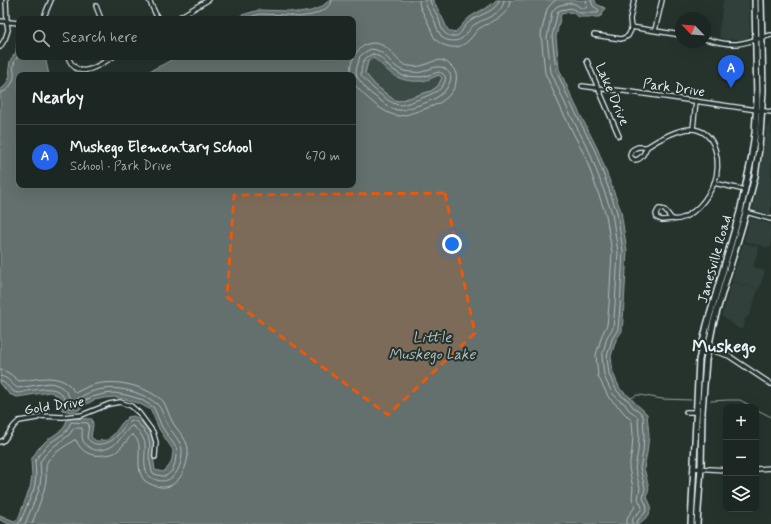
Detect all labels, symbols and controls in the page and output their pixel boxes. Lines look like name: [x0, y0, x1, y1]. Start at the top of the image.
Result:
north arrow: [675, 12, 711, 48]
search box: [16, 16, 356, 60]
icon: search: [30, 27, 52, 49]
text: Search here: [62, 28, 138, 48]
pin: A: [718, 55, 744, 88]
street label: Lake Drive: [591, 60, 633, 129]
street label: Park Drive: [642, 75, 706, 101]
text: Nearby: [32, 87, 84, 109]
text: Muskego Elementary School: [70, 138, 252, 158]
text: A: [41, 148, 49, 165]
text: 670 m: [305, 148, 340, 165]
text: School · Park Drive: [70, 158, 172, 175]
street label: Janesville Road: [694, 213, 736, 305]
your location: [442, 234, 462, 254]
water label: Little Muskego Lake: [388, 328, 477, 365]
district label: Muskego: [692, 335, 756, 359]
street label: Gold Drive: [23, 393, 85, 419]
map controls: [723, 404, 759, 512]
button: +: [723, 404, 759, 440]
button: −: [723, 440, 759, 476]
button: layers: [723, 476, 759, 512]

